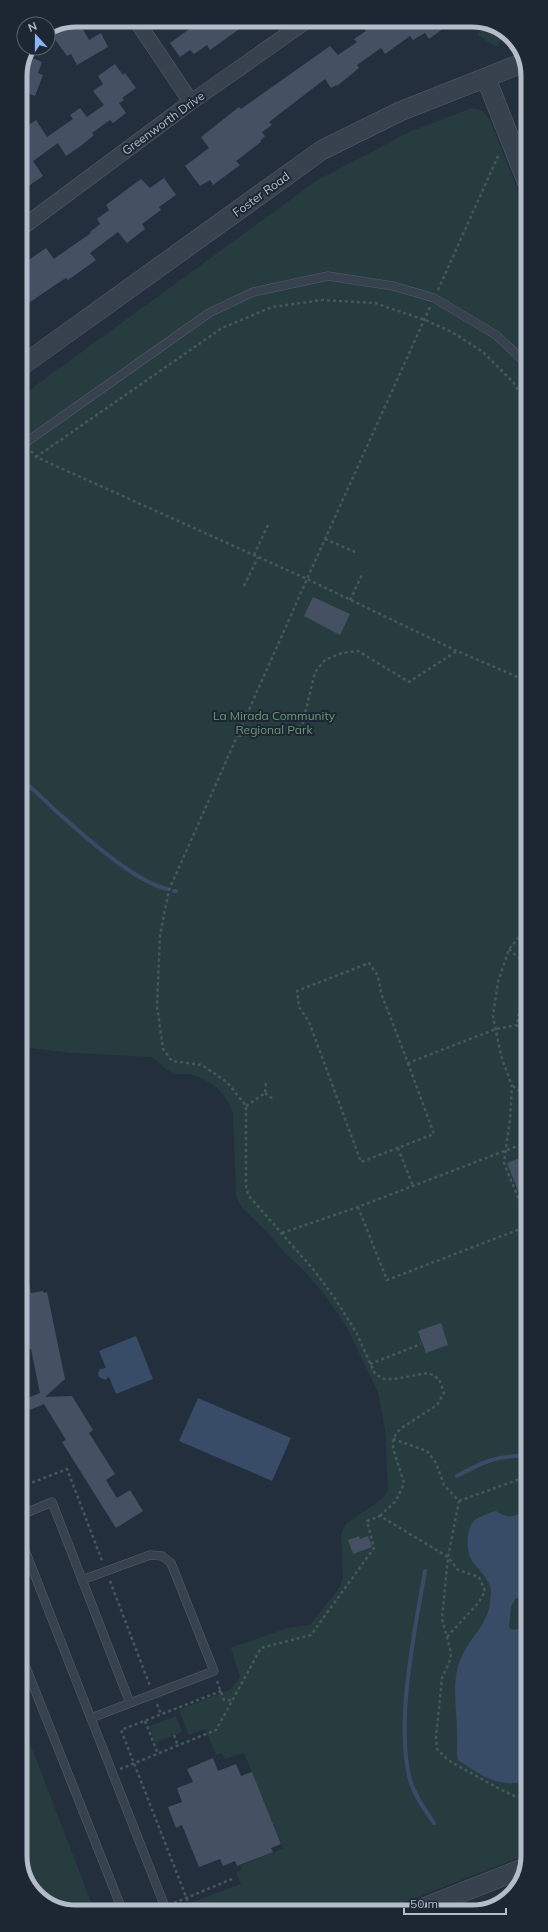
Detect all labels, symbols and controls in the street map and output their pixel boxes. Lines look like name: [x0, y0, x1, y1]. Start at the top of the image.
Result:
north arrow: [16, 16, 56, 56]
text: N: [26, 19, 39, 35]
street label: Greenworth Drive: [119, 88, 207, 158]
street label: Foster Road: [230, 168, 292, 220]
park label: La Mirada Community Regional Park: [213, 708, 336, 737]
scale bar: [404, 1890, 506, 1916]
text: 50 m: [410, 1896, 438, 1911]

